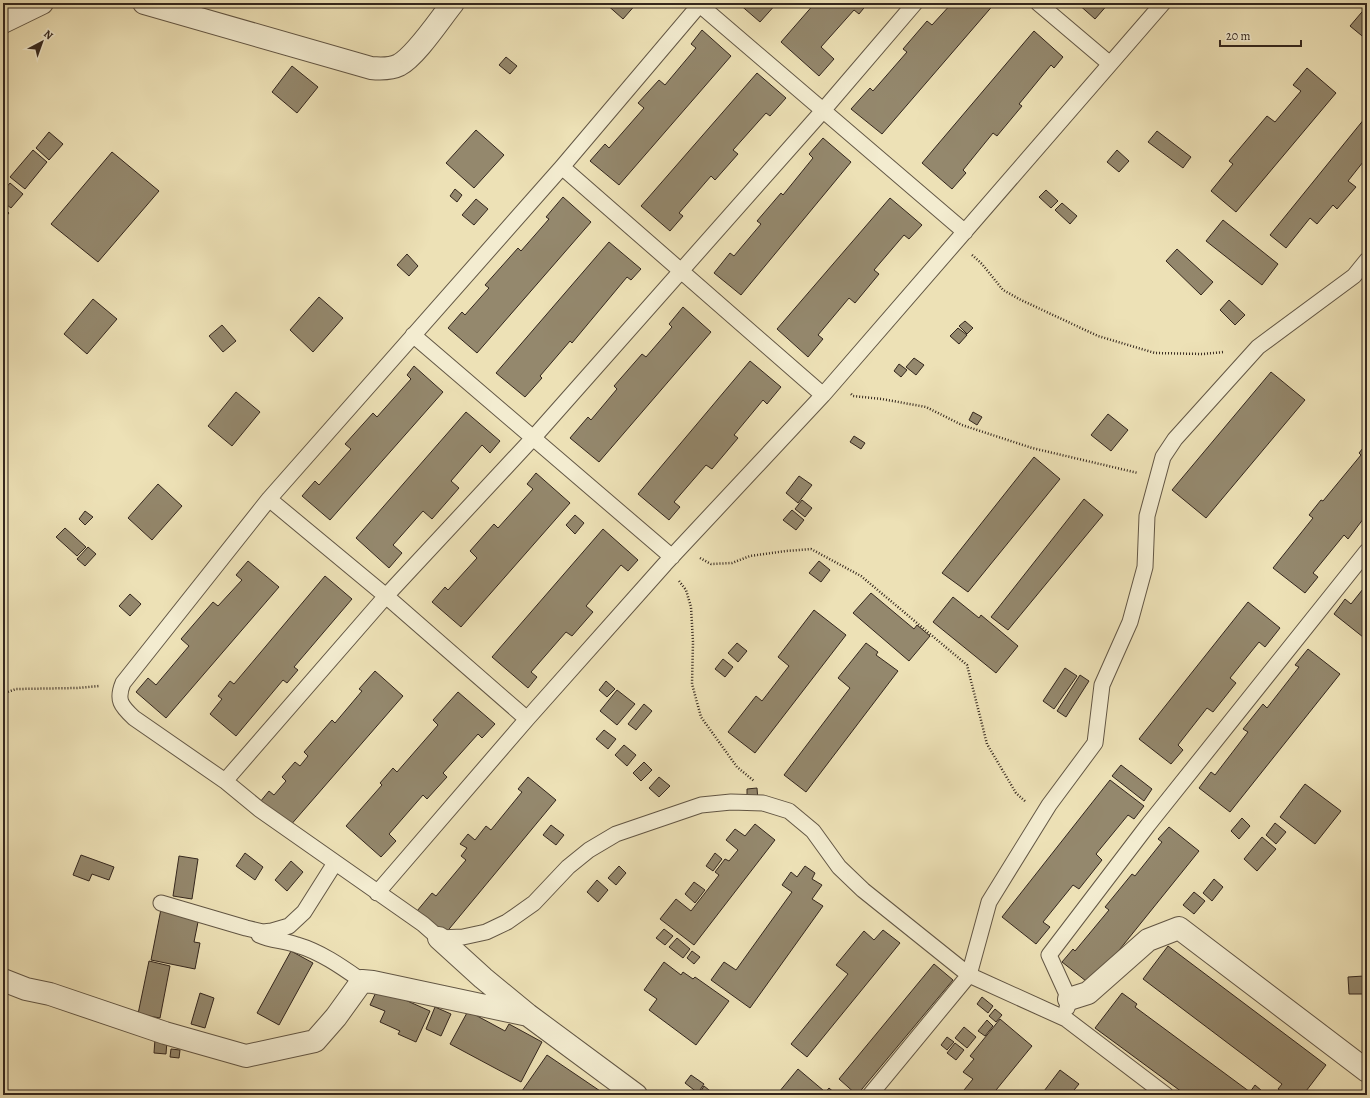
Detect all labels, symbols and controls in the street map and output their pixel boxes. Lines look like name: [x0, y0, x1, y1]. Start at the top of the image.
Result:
north arrow: [22, 22, 62, 62]
scale bar: [1220, 22, 1301, 48]
text: N: [40, 27, 56, 43]
text: 20 m: [1226, 28, 1250, 44]

